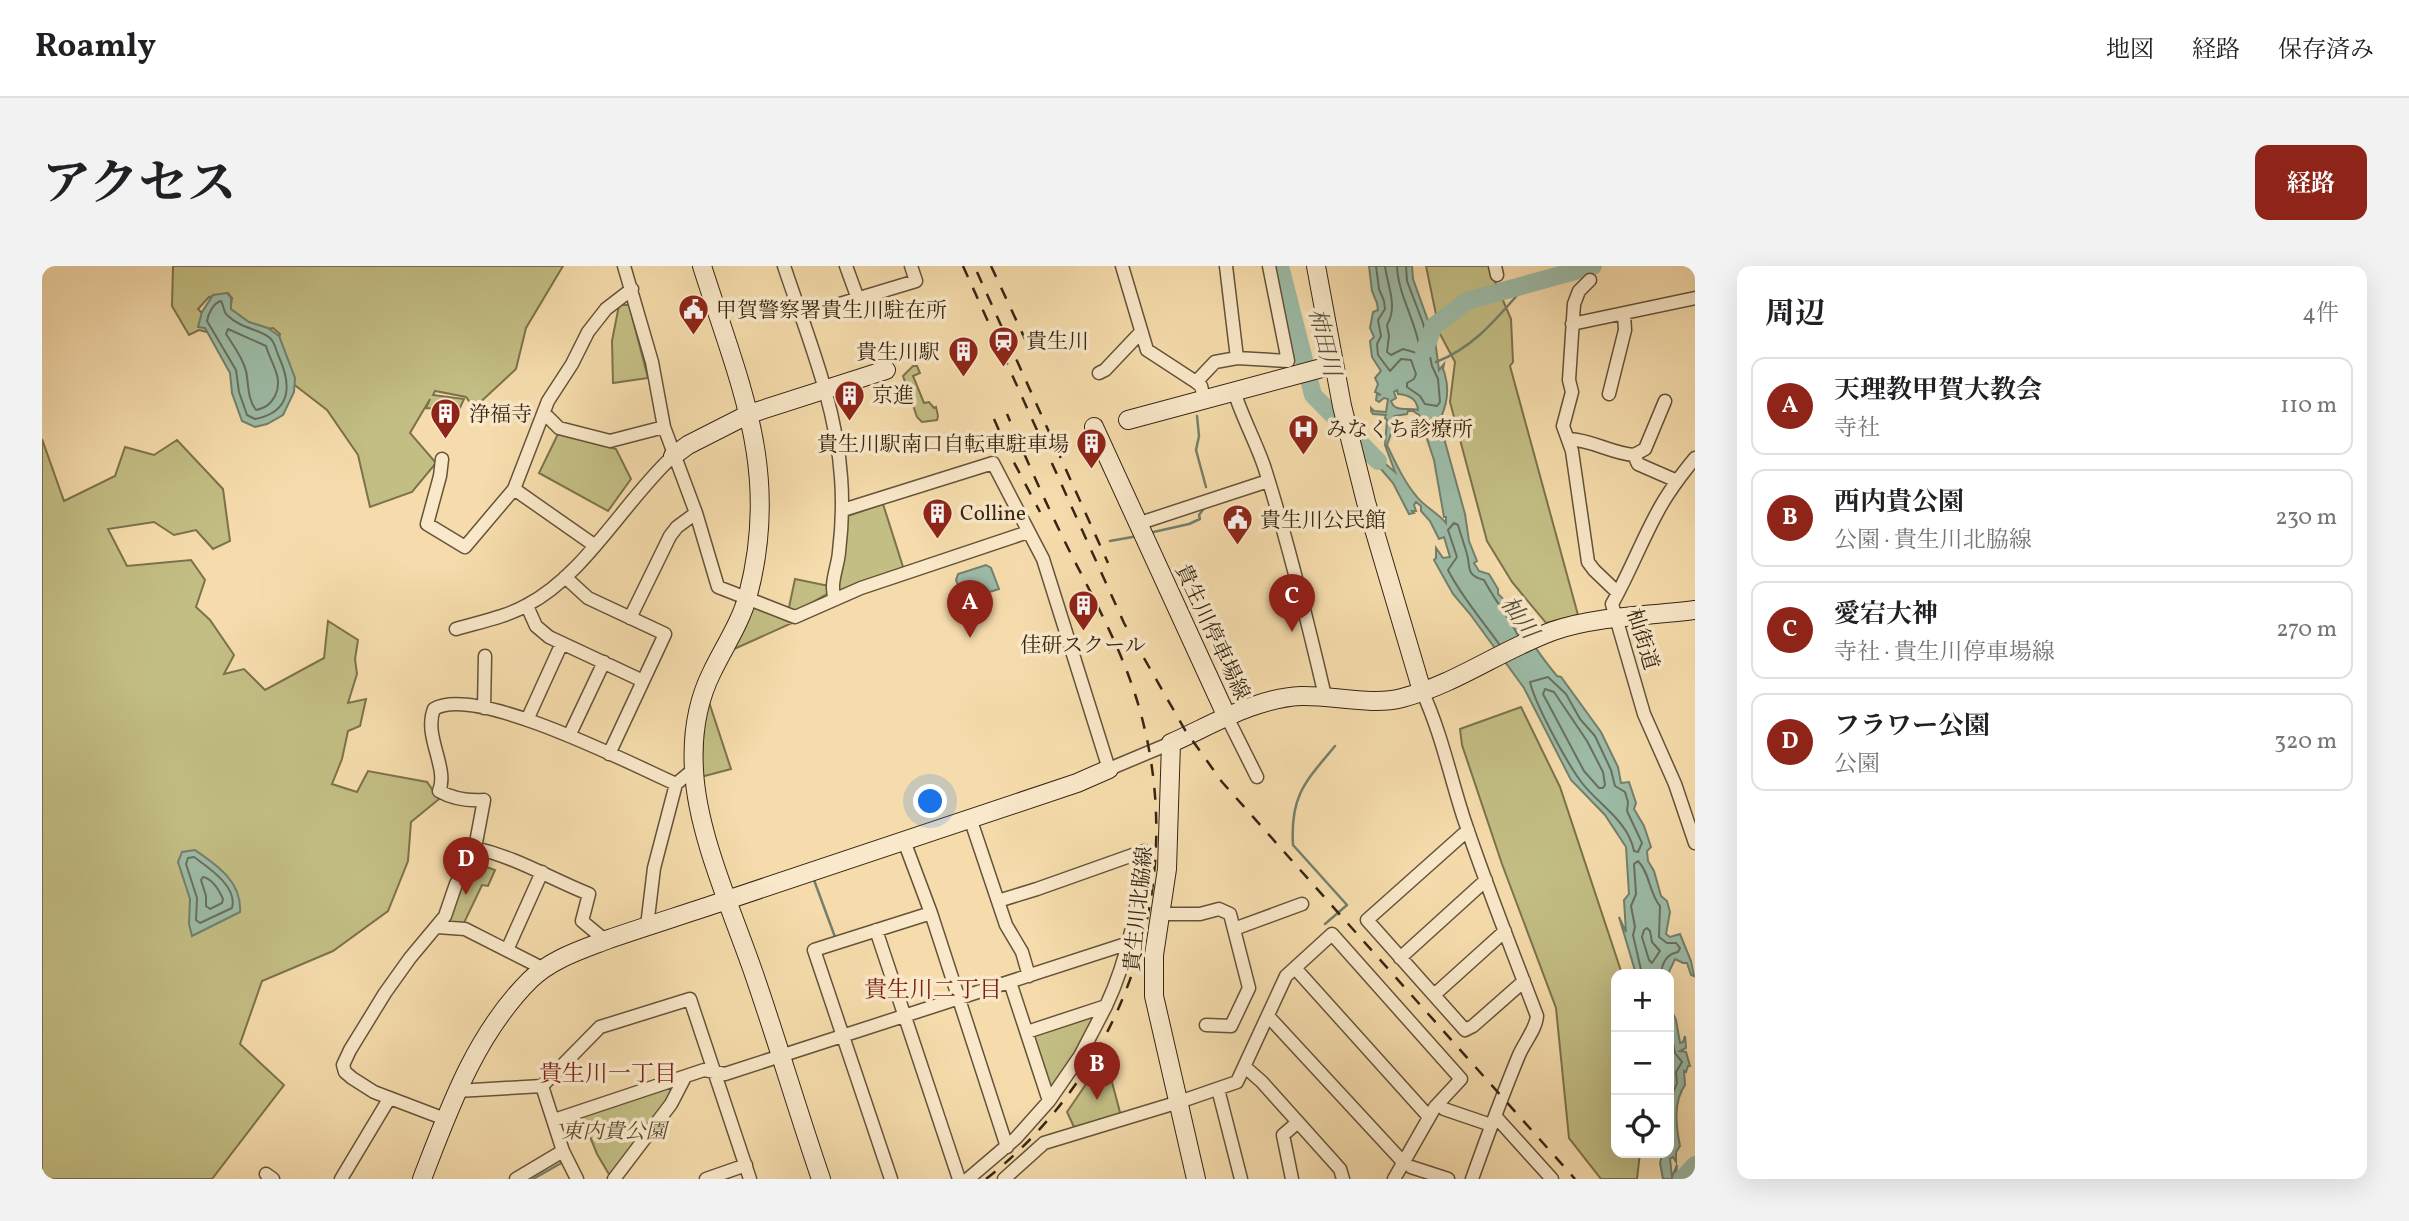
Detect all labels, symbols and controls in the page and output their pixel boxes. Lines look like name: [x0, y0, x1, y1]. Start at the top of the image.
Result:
text: Roamly: [35, 25, 156, 71]
text: 地図: [2106, 34, 2154, 68]
text: 経路: [2192, 34, 2240, 68]
text: 保存済み: [2278, 34, 2374, 68]
button: 経路: [2255, 145, 2367, 220]
text: アクセス: [42, 152, 237, 221]
public building icon: 甲賀警察署貴生川駐在所: [676, 293, 710, 337]
text: 周辺: [1765, 294, 1825, 336]
place label: 甲賀警察署貴生川駐在所: [716, 297, 947, 326]
text: 4件: [2302, 298, 2339, 330]
water label: 柿田川: [1299, 305, 1348, 383]
station icon: 貴生川: [986, 324, 1020, 368]
place label: 貴生川: [1026, 328, 1089, 357]
building icon: 貴生川駅: [946, 335, 980, 379]
place label: 貴生川駅: [856, 339, 940, 368]
text: 天理教甲賀大教会: [1834, 373, 2042, 409]
building icon: 京進: [832, 378, 866, 422]
place label: 京進: [872, 382, 914, 411]
text: A: [1782, 390, 1798, 422]
text: 110 m: [2280, 390, 2337, 422]
building icon: 浄福寺: [429, 397, 463, 441]
place label: 浄福寺: [469, 401, 532, 430]
hospital icon: みなくち診療所: [1286, 412, 1320, 456]
text: 寺社: [1834, 413, 1880, 445]
place label: みなくち診療所: [1326, 416, 1473, 445]
building icon: 貴生川駅南口自転車駐車場: [1075, 427, 1109, 471]
place label: 貴生川駅南口自転車駐車場: [817, 431, 1069, 460]
text: 西内貴公園: [1834, 485, 1964, 521]
building icon: Colline: [920, 496, 954, 540]
place label: Colline: [960, 500, 1026, 529]
text: B: [1782, 502, 1798, 534]
text: 230 m: [2275, 502, 2337, 534]
public building icon: 貴生川公民館: [1220, 503, 1254, 547]
place label: 貴生川公民館: [1260, 507, 1386, 536]
text: 公園 · 貴生川北脇線: [1834, 525, 2032, 557]
street label: 貴生川停車場線: [1167, 560, 1256, 705]
pin: C: [1269, 574, 1315, 632]
pin: A: [947, 580, 993, 638]
building icon: 佳研スクール: [1066, 588, 1100, 632]
water label: 杣川: [1492, 590, 1546, 649]
text: 愛宕大神: [1834, 597, 1938, 633]
street label: 杣街道: [1618, 605, 1665, 674]
text: C: [1783, 614, 1797, 646]
text: 270 m: [2276, 614, 2337, 646]
place label: 佳研スクール: [1020, 632, 1146, 661]
text: 寺社 · 貴生川停車場線: [1834, 637, 2055, 669]
text: フラワー公園: [1834, 709, 1990, 745]
text: D: [1782, 726, 1798, 758]
text: 320 m: [2274, 726, 2337, 758]
text: 公園: [1834, 749, 1880, 781]
your location: [913, 784, 947, 818]
pin: D: [443, 837, 489, 895]
street label: 貴生川北脇線: [1118, 845, 1160, 973]
map controls: [1611, 969, 1674, 1158]
button: +: [1611, 969, 1674, 1032]
district label: 貴生川二丁目: [864, 975, 1002, 1007]
button: −: [1611, 1032, 1674, 1095]
pin: B: [1074, 1042, 1120, 1100]
district label: 貴生川一丁目: [539, 1059, 677, 1091]
button: locate: [1611, 1095, 1674, 1158]
park label: 東内貴公園: [562, 1118, 669, 1147]

